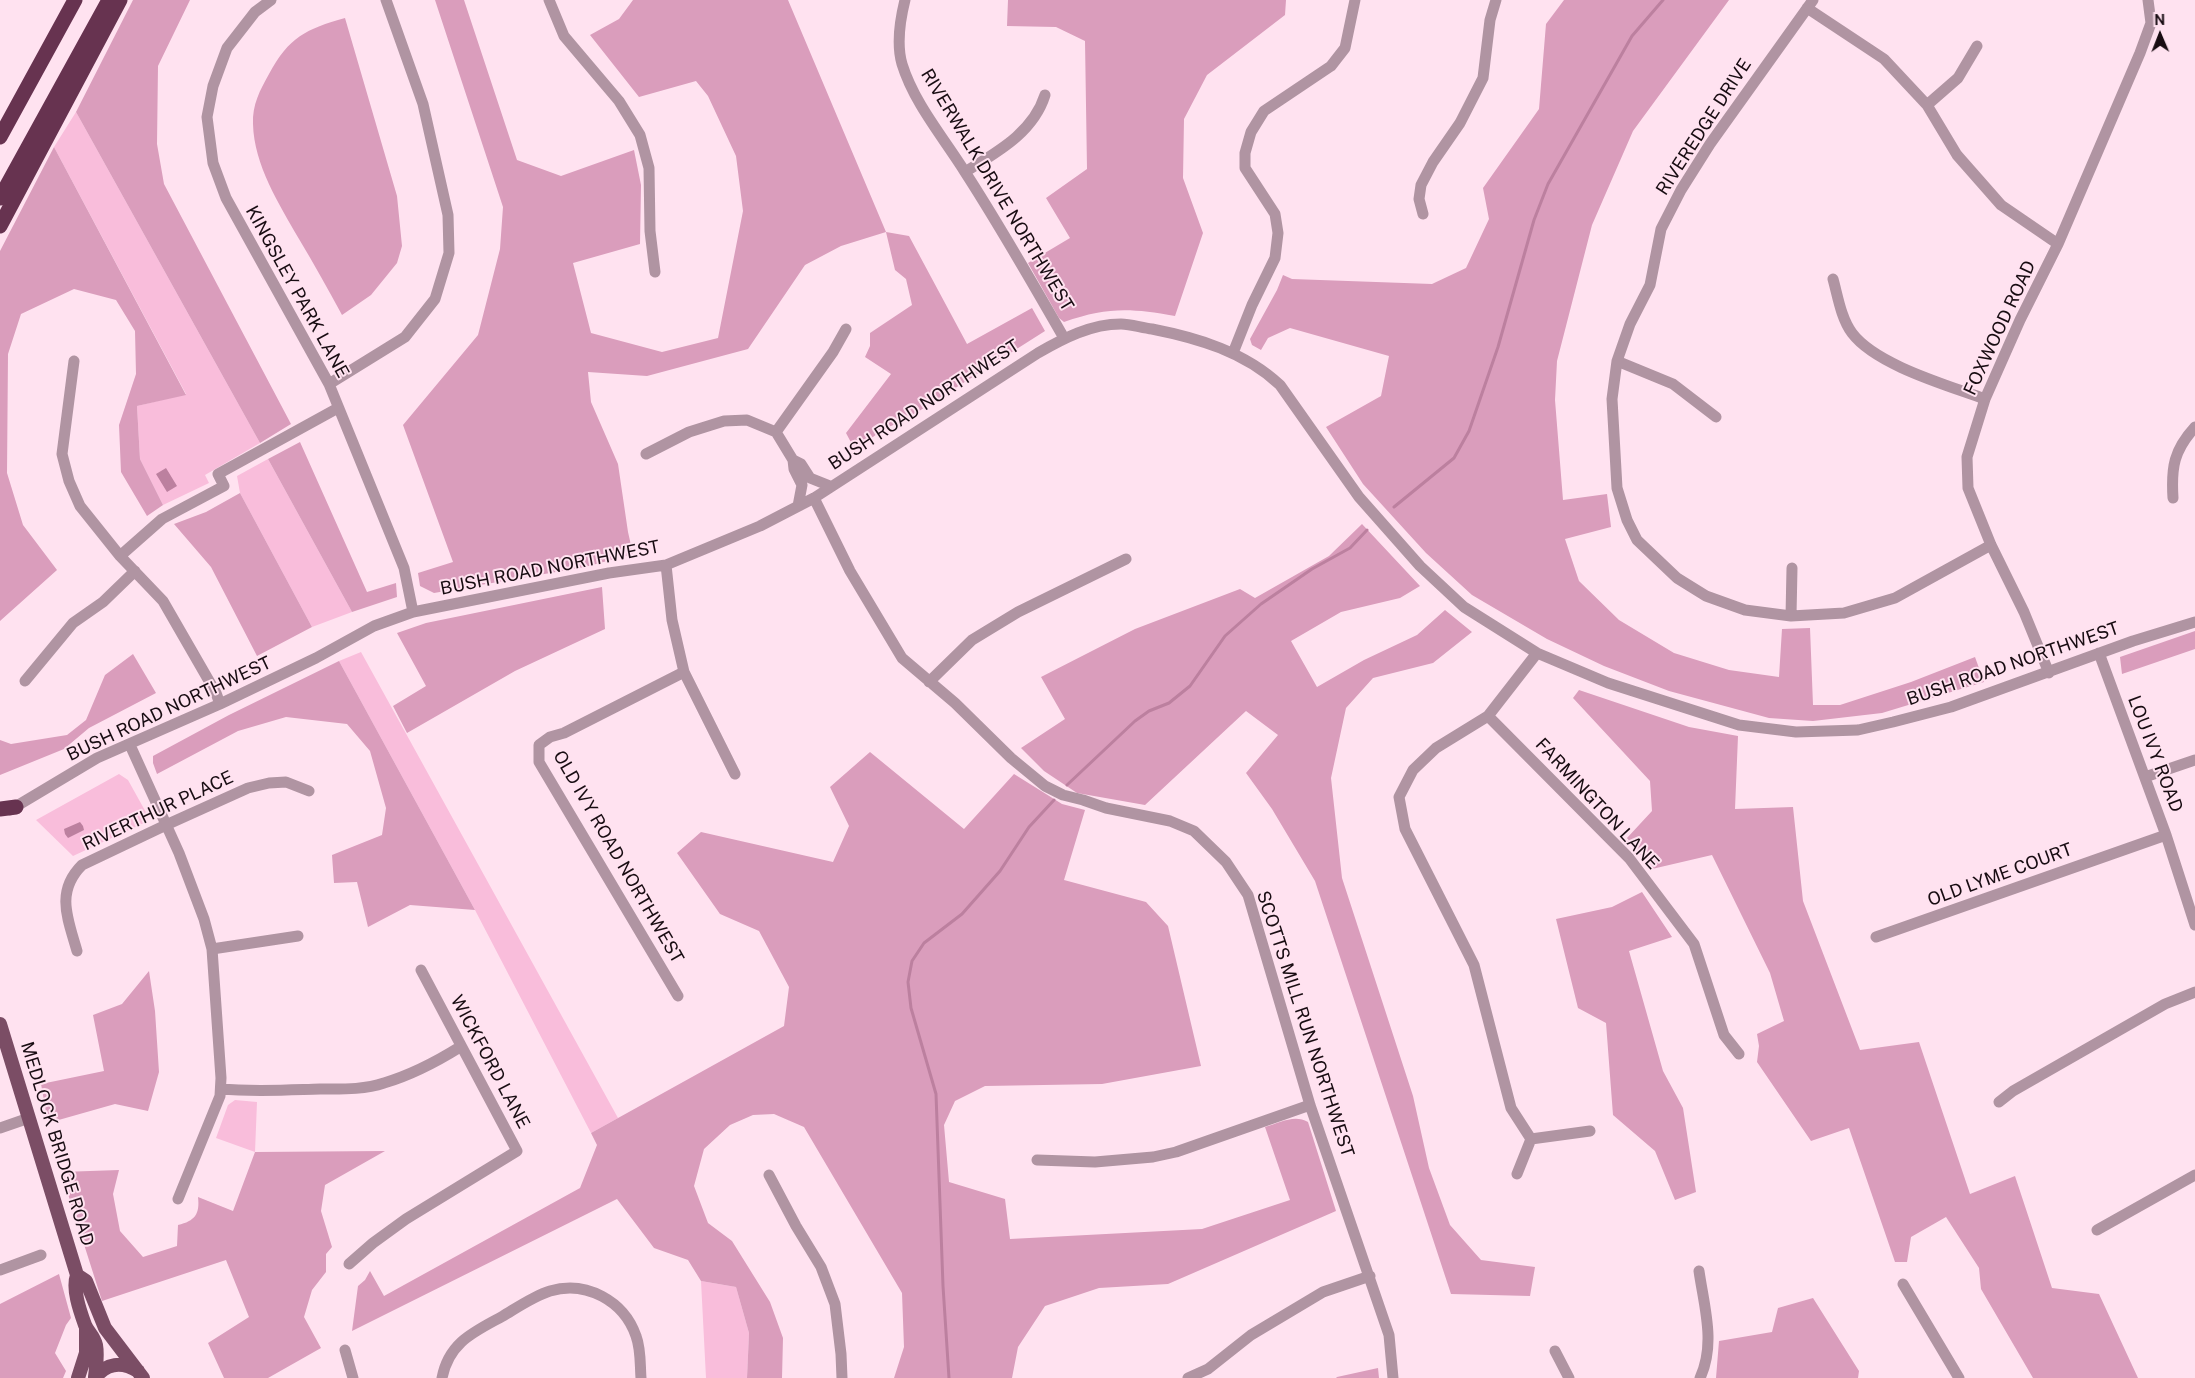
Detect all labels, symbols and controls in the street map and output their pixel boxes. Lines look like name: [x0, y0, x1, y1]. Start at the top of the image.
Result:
north arrow: [2135, 10, 2185, 60]
text: N: [2154, 12, 2165, 28]
street label: RIVEREDGE DRIVE: [1652, 55, 1756, 199]
street label: RIVERWALK DRIVE NORTHWEST: [916, 65, 1078, 315]
street label: KINGSLEY PARK LANE: [241, 202, 353, 382]
street label: FOXWOOD ROAD: [1959, 257, 2041, 399]
street label: BUSH ROAD NORTHWEST: [825, 335, 1023, 475]
street label: BUSH ROAD NORTHWEST: [438, 536, 662, 600]
street label: BUSH ROAD NORTHWEST: [1904, 617, 2122, 711]
street label: BUSH ROAD NORTHWEST: [63, 652, 275, 766]
street label: LOU IVY ROAD: [2123, 693, 2187, 815]
street label: FARMINGTON LANE: [1531, 734, 1663, 874]
street label: OLD IVY ROAD NORTHWEST: [548, 747, 688, 967]
street label: RIVERTHUR PLACE: [79, 767, 237, 855]
street label: OLD LYME COURT: [1925, 839, 2075, 911]
street label: SCOTTS MILL RUN NORTHWEST: [1252, 888, 1358, 1160]
street label: WICKFORD LANE: [446, 992, 534, 1132]
street label: MEDLOCK BRIDGE ROAD: [16, 1039, 98, 1249]

